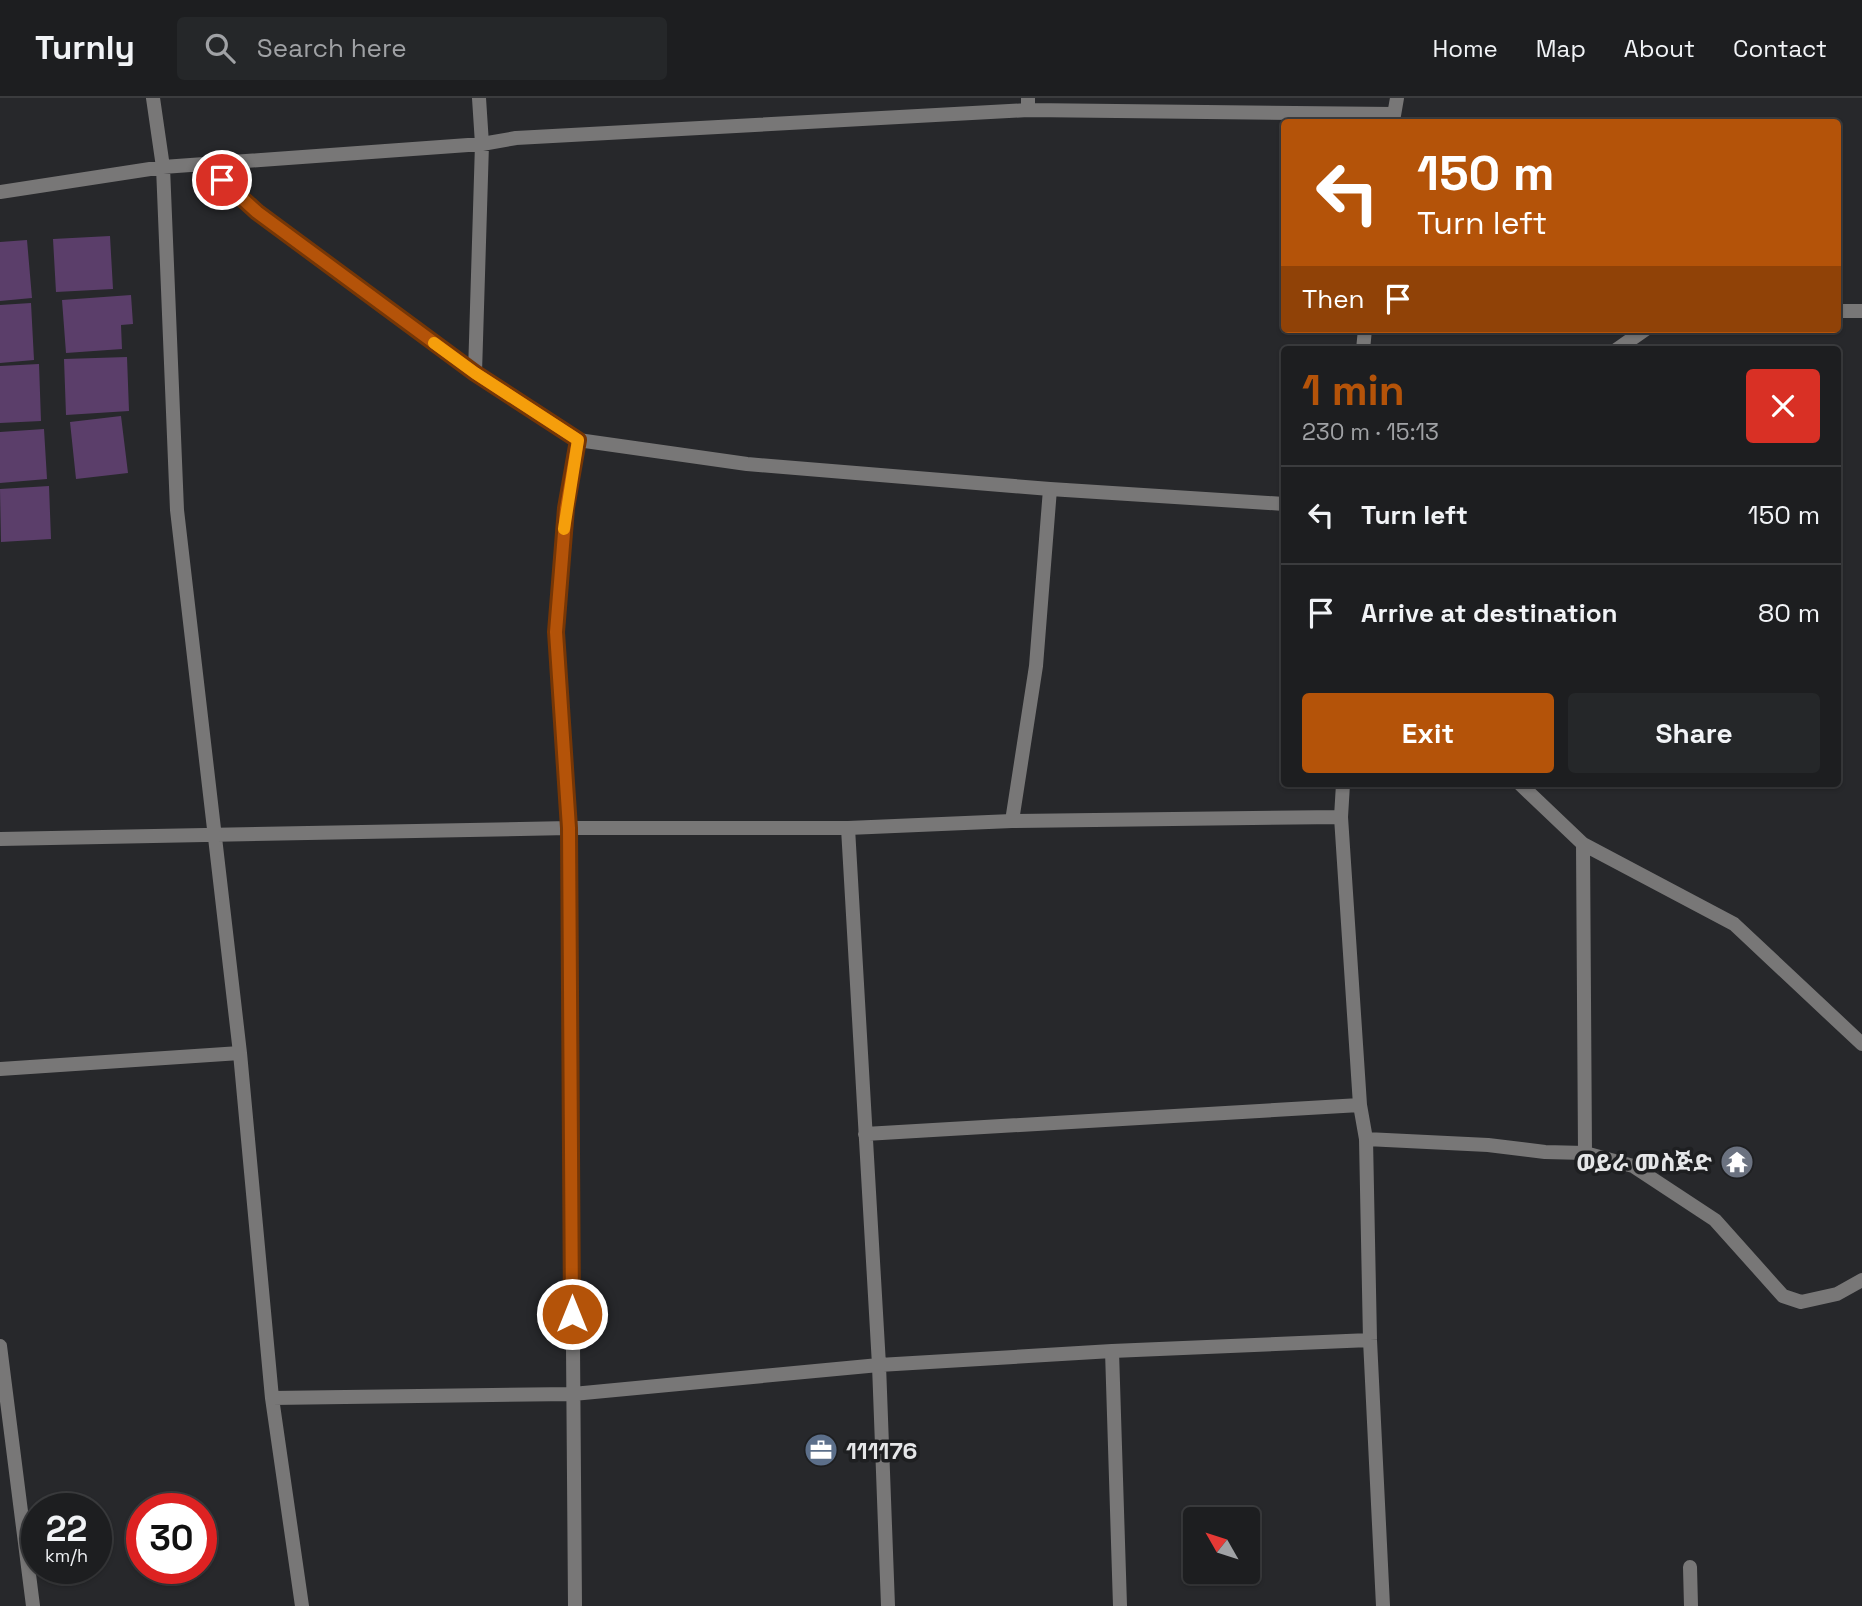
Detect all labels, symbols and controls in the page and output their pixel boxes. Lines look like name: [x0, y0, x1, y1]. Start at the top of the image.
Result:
search box: [177, 17, 667, 80]
text: Turnly: [35, 27, 135, 69]
icon: search: [201, 29, 239, 67]
text: Search here: [257, 31, 407, 65]
text: Home: [1432, 33, 1498, 64]
text: Map: [1536, 33, 1586, 64]
text: About: [1624, 33, 1695, 64]
text: Contact: [1733, 33, 1827, 64]
text: 150 m: [1417, 142, 1555, 204]
icon: left: [1302, 147, 1393, 238]
pin: [192, 150, 252, 210]
icon: arrive: [203, 161, 241, 199]
text: Turn left: [1417, 203, 1547, 243]
icon: arrive: [1379, 280, 1417, 318]
text: Then: [1302, 282, 1365, 316]
text: 1 min: [1302, 364, 1405, 417]
button: close: [1746, 369, 1820, 443]
text: 230 m · 15:13: [1302, 417, 1439, 447]
icon: left: [1302, 496, 1340, 534]
text: Turn left: [1361, 498, 1468, 532]
text: 150 m: [1748, 498, 1820, 532]
icon: arrive: [1302, 594, 1340, 632]
text: Arrive at destination: [1361, 596, 1618, 630]
text: 80 m: [1758, 596, 1820, 630]
button: Exit: [1302, 693, 1554, 773]
button: Share: [1568, 693, 1820, 773]
temple icon: ወይራ መስጅድ: [1718, 1143, 1756, 1181]
place label: ወይራ መስጅድ: [1576, 1147, 1712, 1178]
position arrow: [535, 1277, 609, 1351]
office icon: 111176: [802, 1431, 840, 1469]
place label: 111176: [846, 1435, 917, 1466]
speed limit sign: 30: [126, 1493, 217, 1584]
text: 22: [46, 1507, 87, 1551]
north arrow: [1183, 1507, 1260, 1584]
map controls: [1183, 1507, 1260, 1584]
text: km/h: [45, 1544, 88, 1567]

